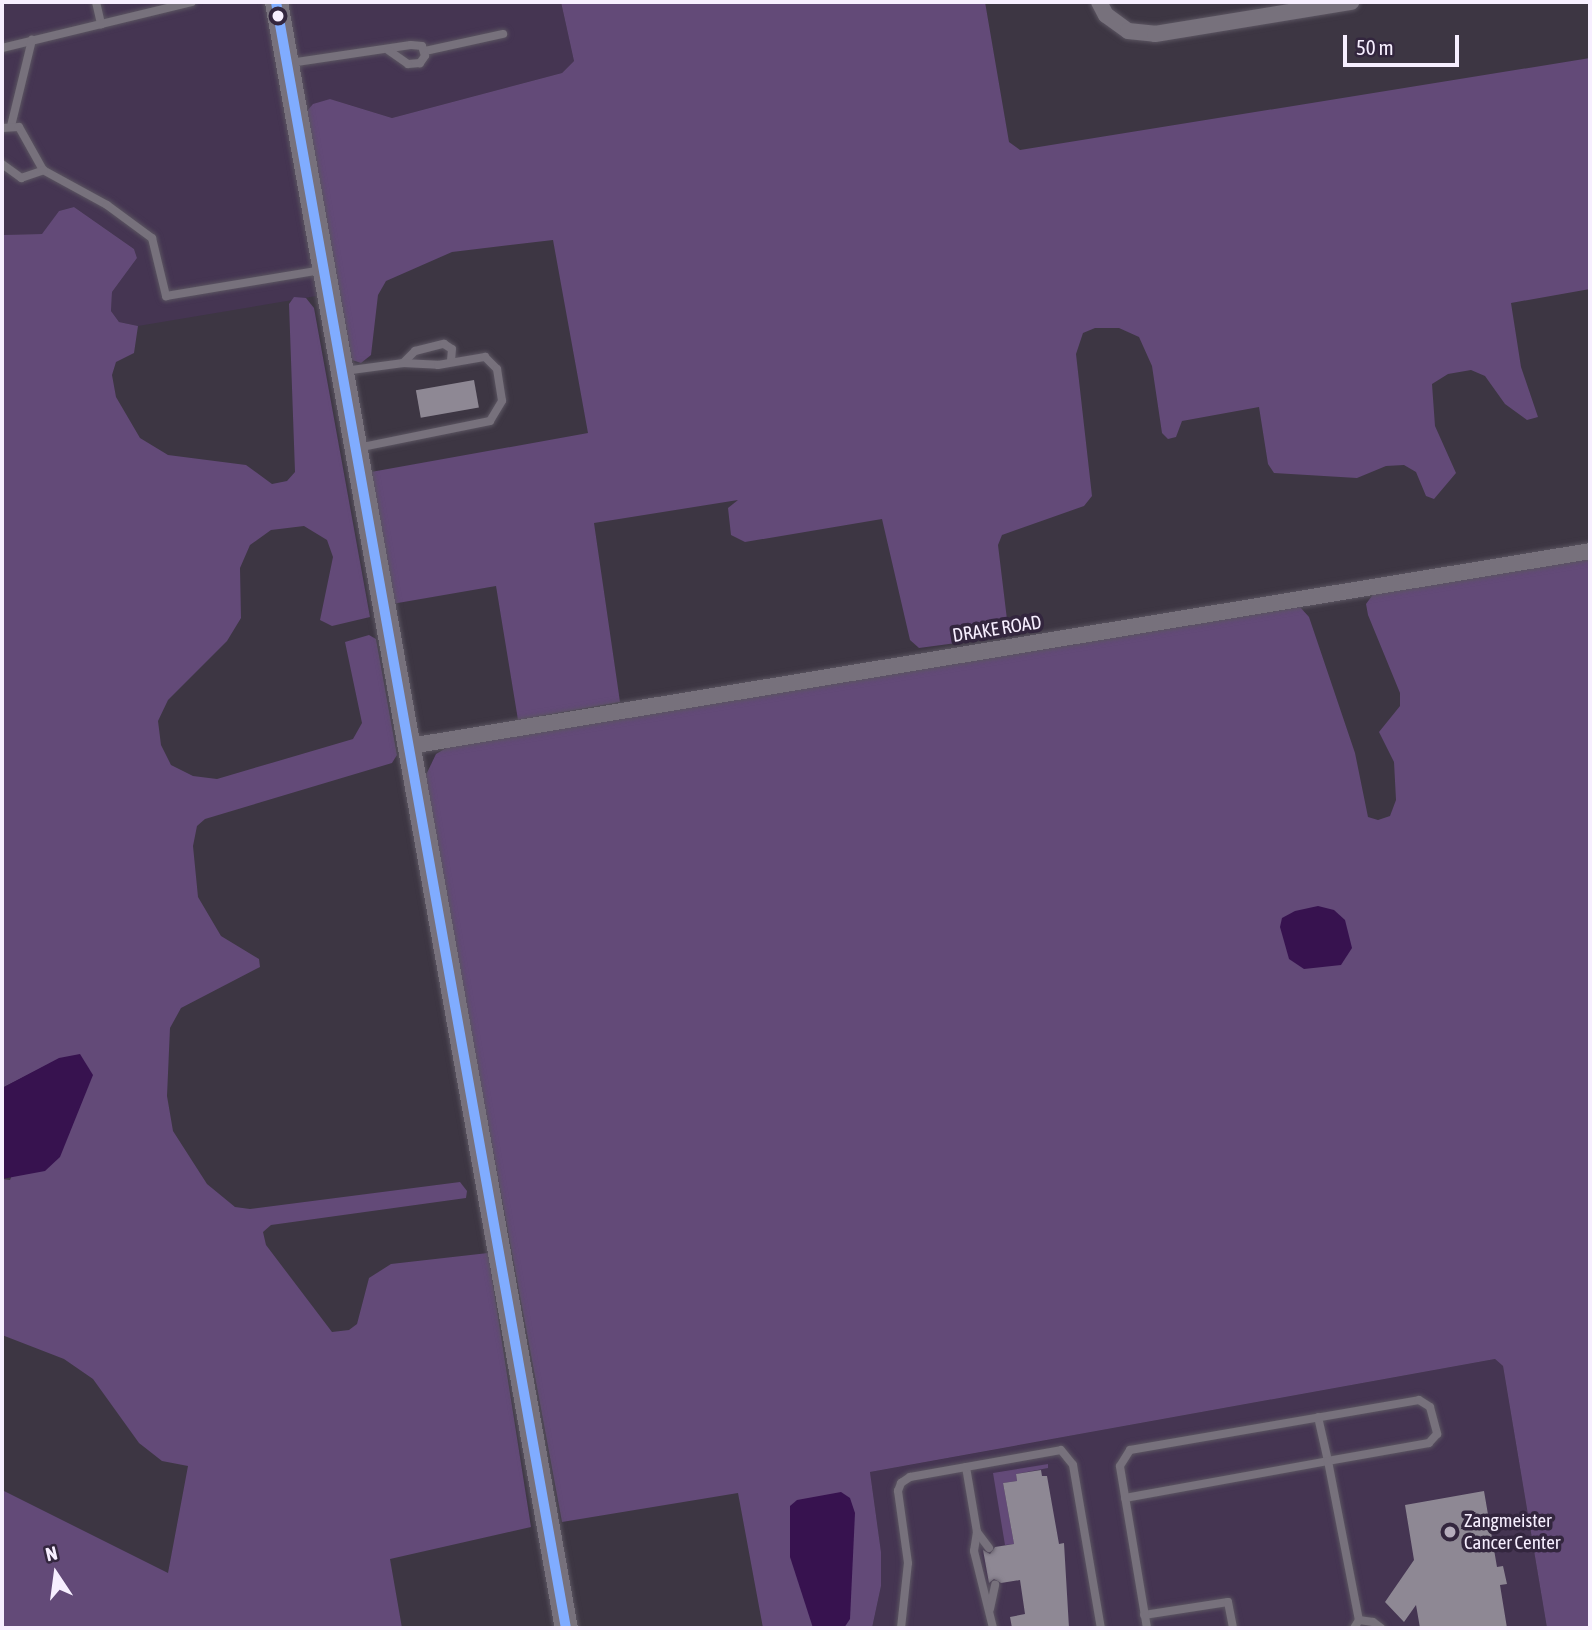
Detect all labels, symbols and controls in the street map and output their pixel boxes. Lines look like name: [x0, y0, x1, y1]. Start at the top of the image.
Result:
unlabelled marker: [271, 9, 285, 23]
scale bar: [1347, 21, 1462, 65]
text: 50 m: [1356, 35, 1394, 59]
street label: DRAKE ROAD: [951, 611, 1043, 647]
place label: Zangmeister Cancer Center: [1464, 1510, 1560, 1554]
marker: Zangmeister Cancer Center: [1442, 1524, 1458, 1540]
north arrow: [21, 1539, 91, 1609]
text: N: [43, 1542, 59, 1566]

